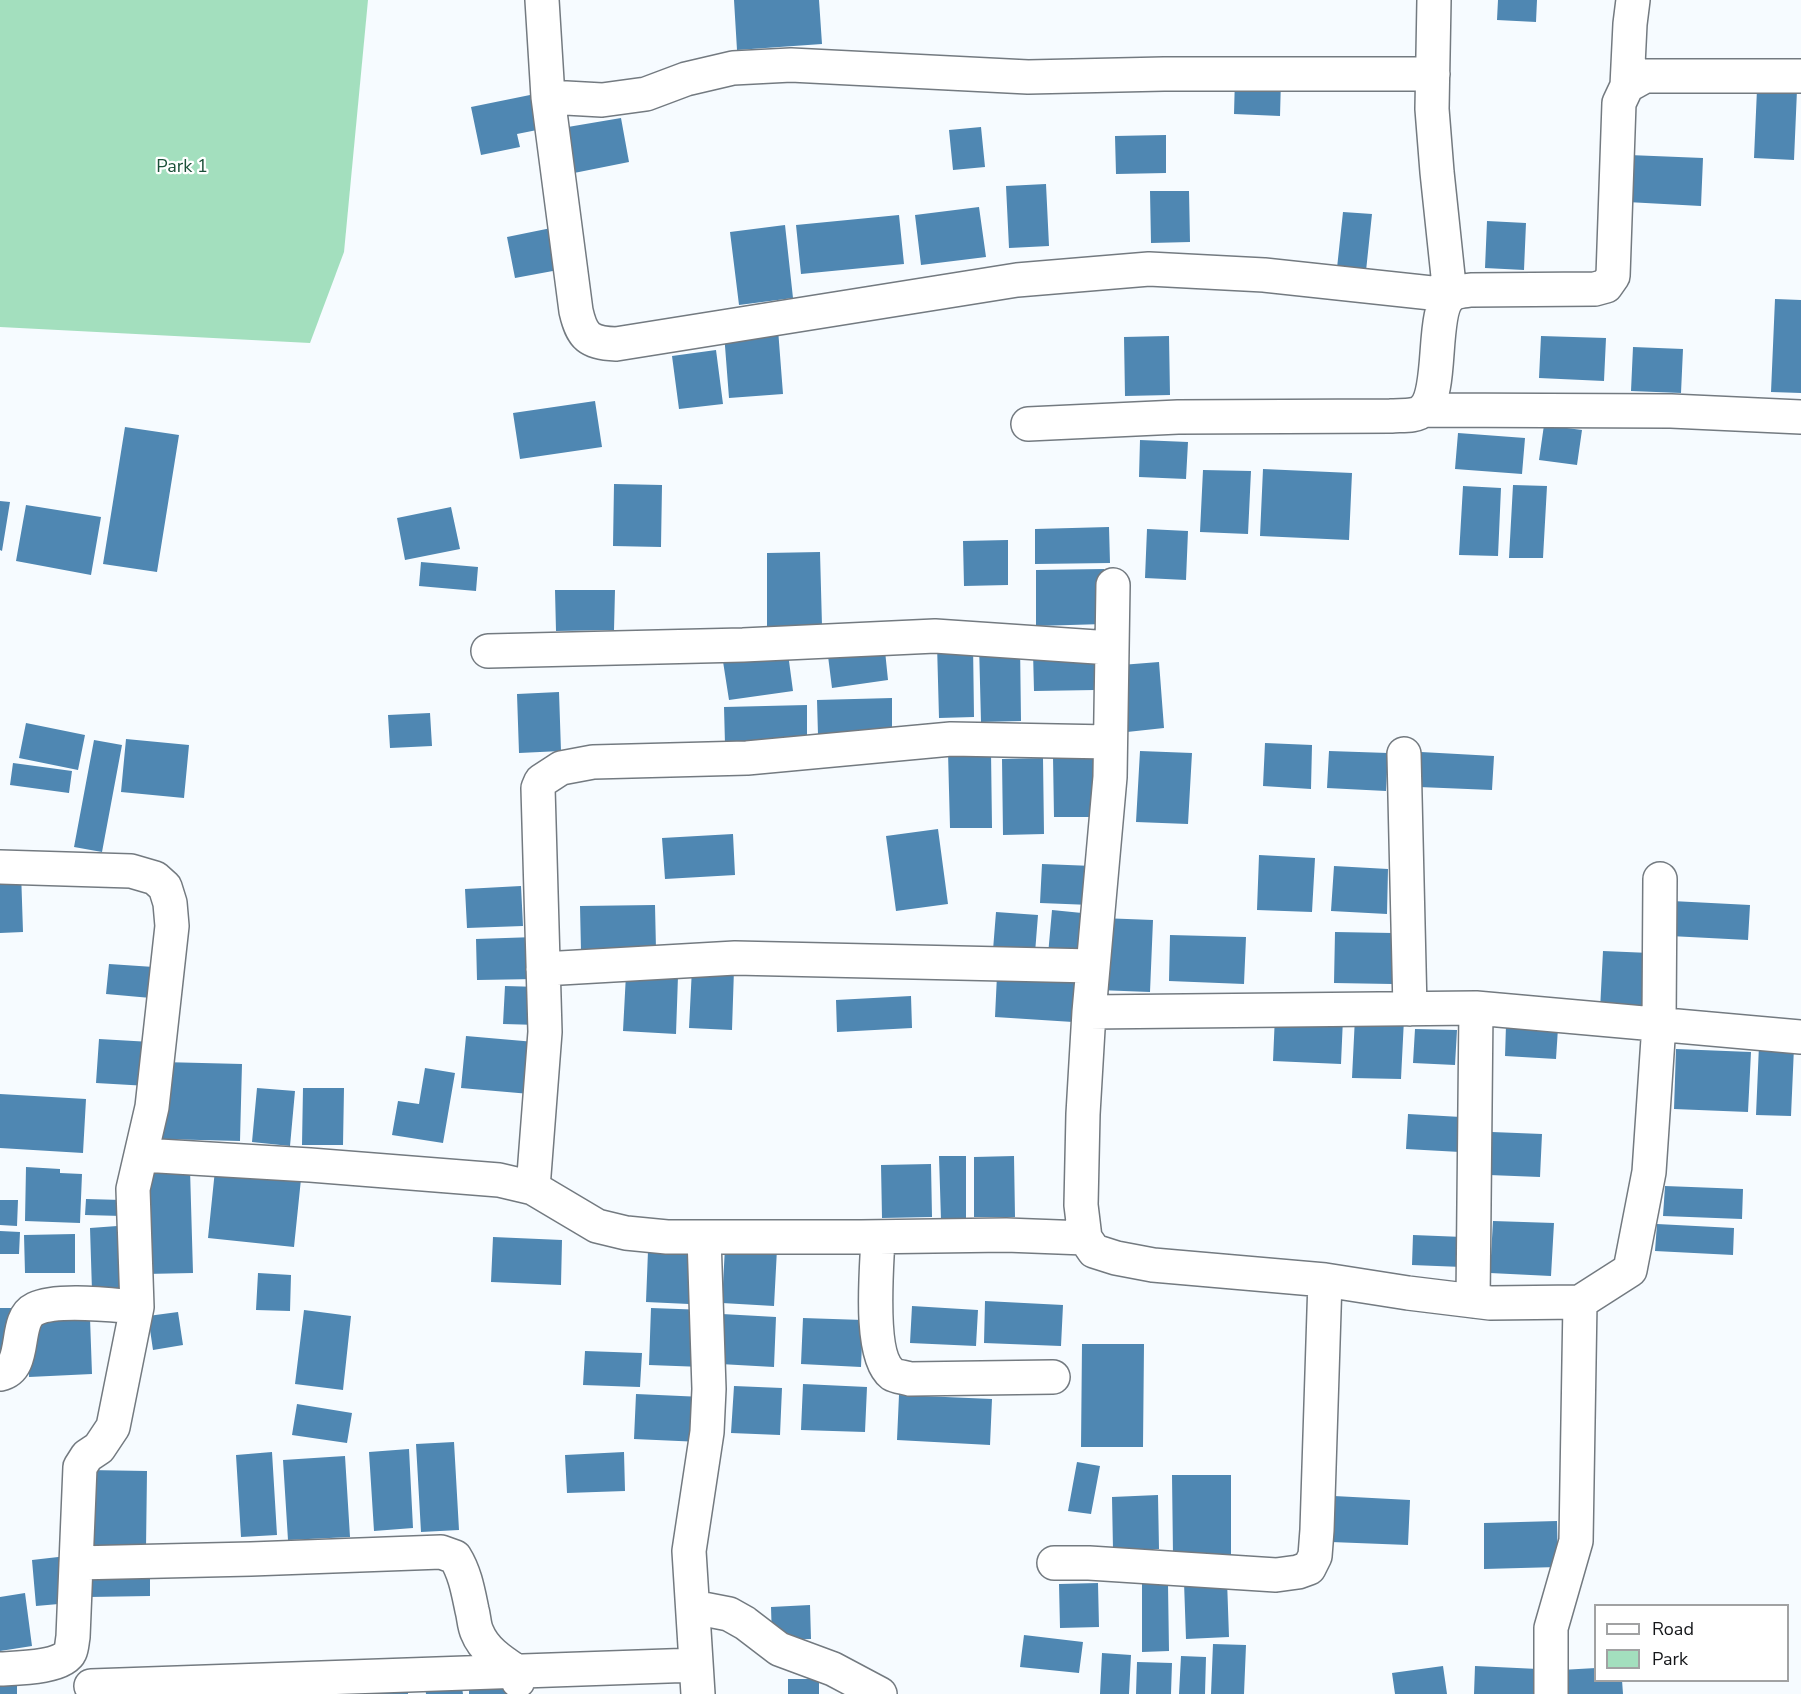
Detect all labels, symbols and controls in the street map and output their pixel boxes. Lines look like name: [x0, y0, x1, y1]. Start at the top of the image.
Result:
park label: Park 1: [156, 157, 208, 179]
legend: [1594, 1604, 1789, 1682]
text: Road: [1652, 1617, 1694, 1641]
text: Park: [1652, 1647, 1688, 1671]

